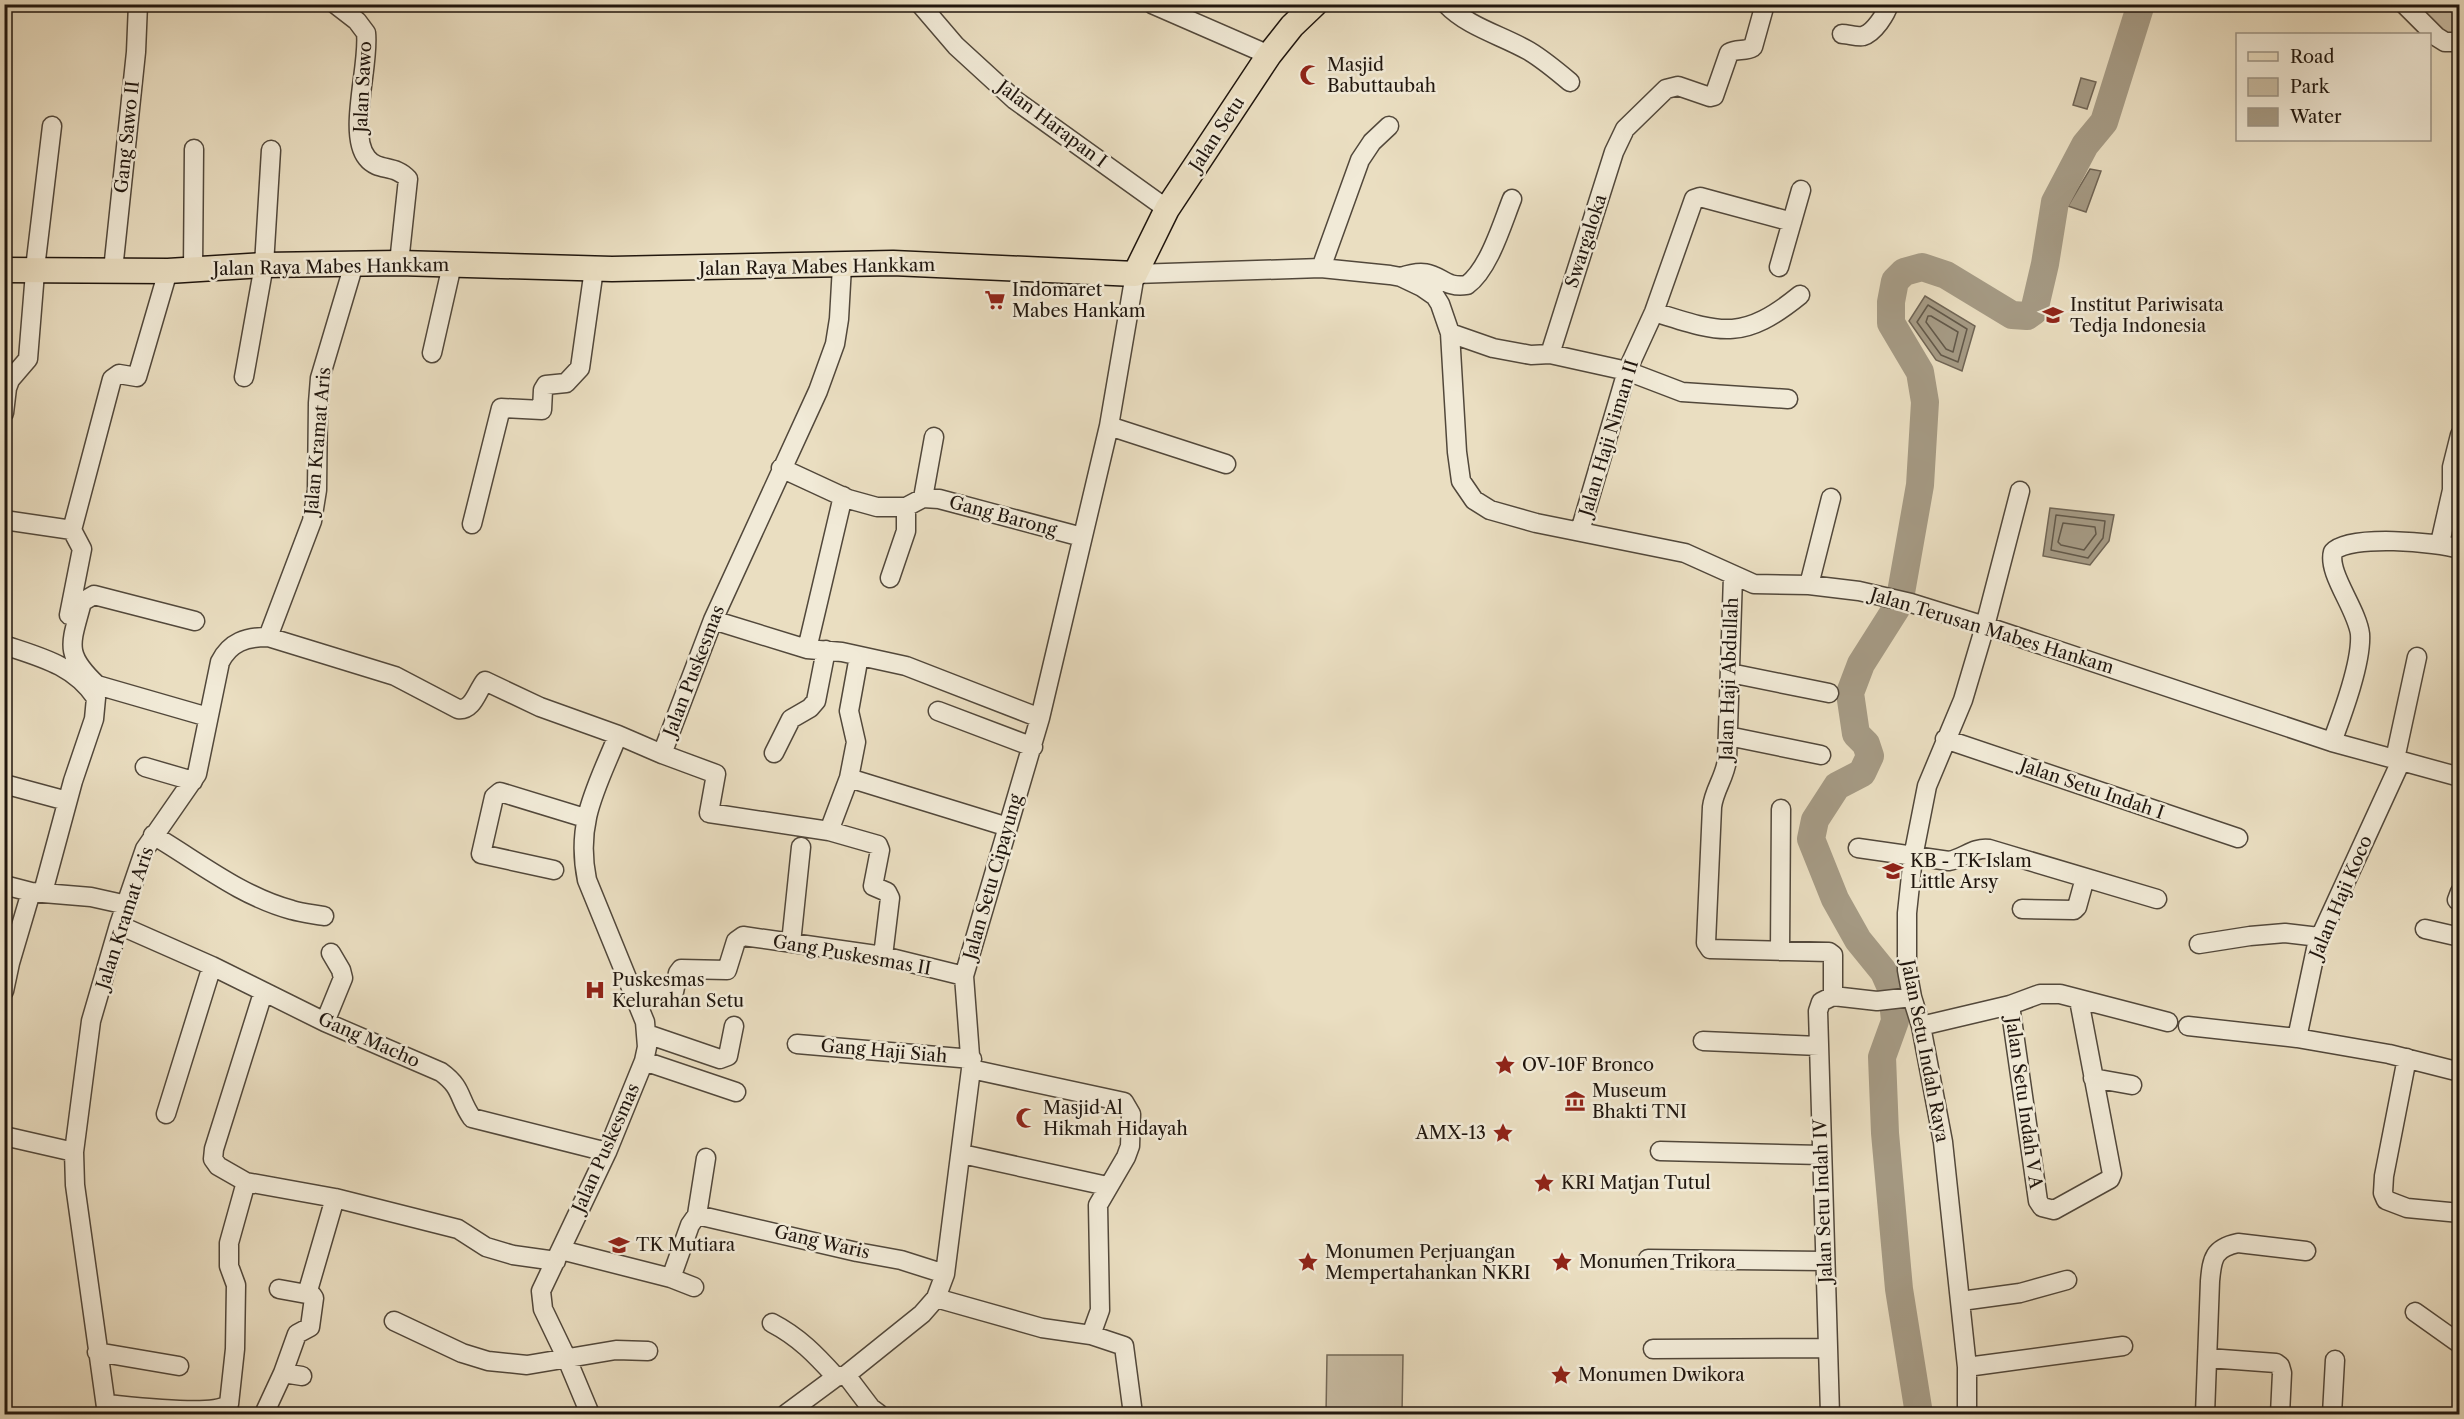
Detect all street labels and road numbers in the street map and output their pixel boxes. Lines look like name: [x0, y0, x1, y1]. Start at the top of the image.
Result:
street label: Jalan Sawo: [349, 41, 376, 136]
street label: Jalan Harapan I: [990, 74, 1111, 172]
street label: Gang Sawo II: [110, 80, 144, 194]
street label: Jalan Setu: [1183, 92, 1249, 178]
street label: Swargaloka: [1561, 191, 1612, 290]
street label: Jalan Raya Mabes Hankkam: [210, 254, 450, 280]
street label: Jalan Raya Mabes Hankkam: [696, 254, 936, 280]
street label: Jalan Haji Niman II: [1574, 357, 1643, 522]
street label: Jalan Kramat Aris: [300, 366, 335, 519]
street label: Gang Barong: [947, 491, 1060, 541]
street label: Jalan Terusan Mabes Hankam: [1865, 583, 2117, 679]
street label: Jalan Haji Abdullah: [1715, 597, 1743, 764]
street label: Jalan Puskesmas: [658, 602, 729, 743]
street label: Jalan Setu Indah I: [2014, 753, 2167, 824]
street label: Jalan Setu Cipayung: [958, 791, 1027, 965]
street label: Jalan Haji Koco: [2304, 832, 2377, 965]
street label: Jalan Kramat Aris: [91, 844, 158, 995]
street label: Gang Puskesmas II: [771, 930, 933, 980]
street label: Jalan Setu Indah Raya: [1896, 955, 1954, 1145]
street label: Gang Macho: [315, 1008, 423, 1072]
street label: Jalan Setu Indah V A: [2001, 1013, 2047, 1191]
street label: Gang Haji Siah: [820, 1035, 948, 1067]
street label: Jalan Puskesmas: [566, 1080, 644, 1219]
street label: Jalan Setu Indah IV: [1809, 1118, 1837, 1286]
street label: Gang Waris: [772, 1220, 872, 1264]

